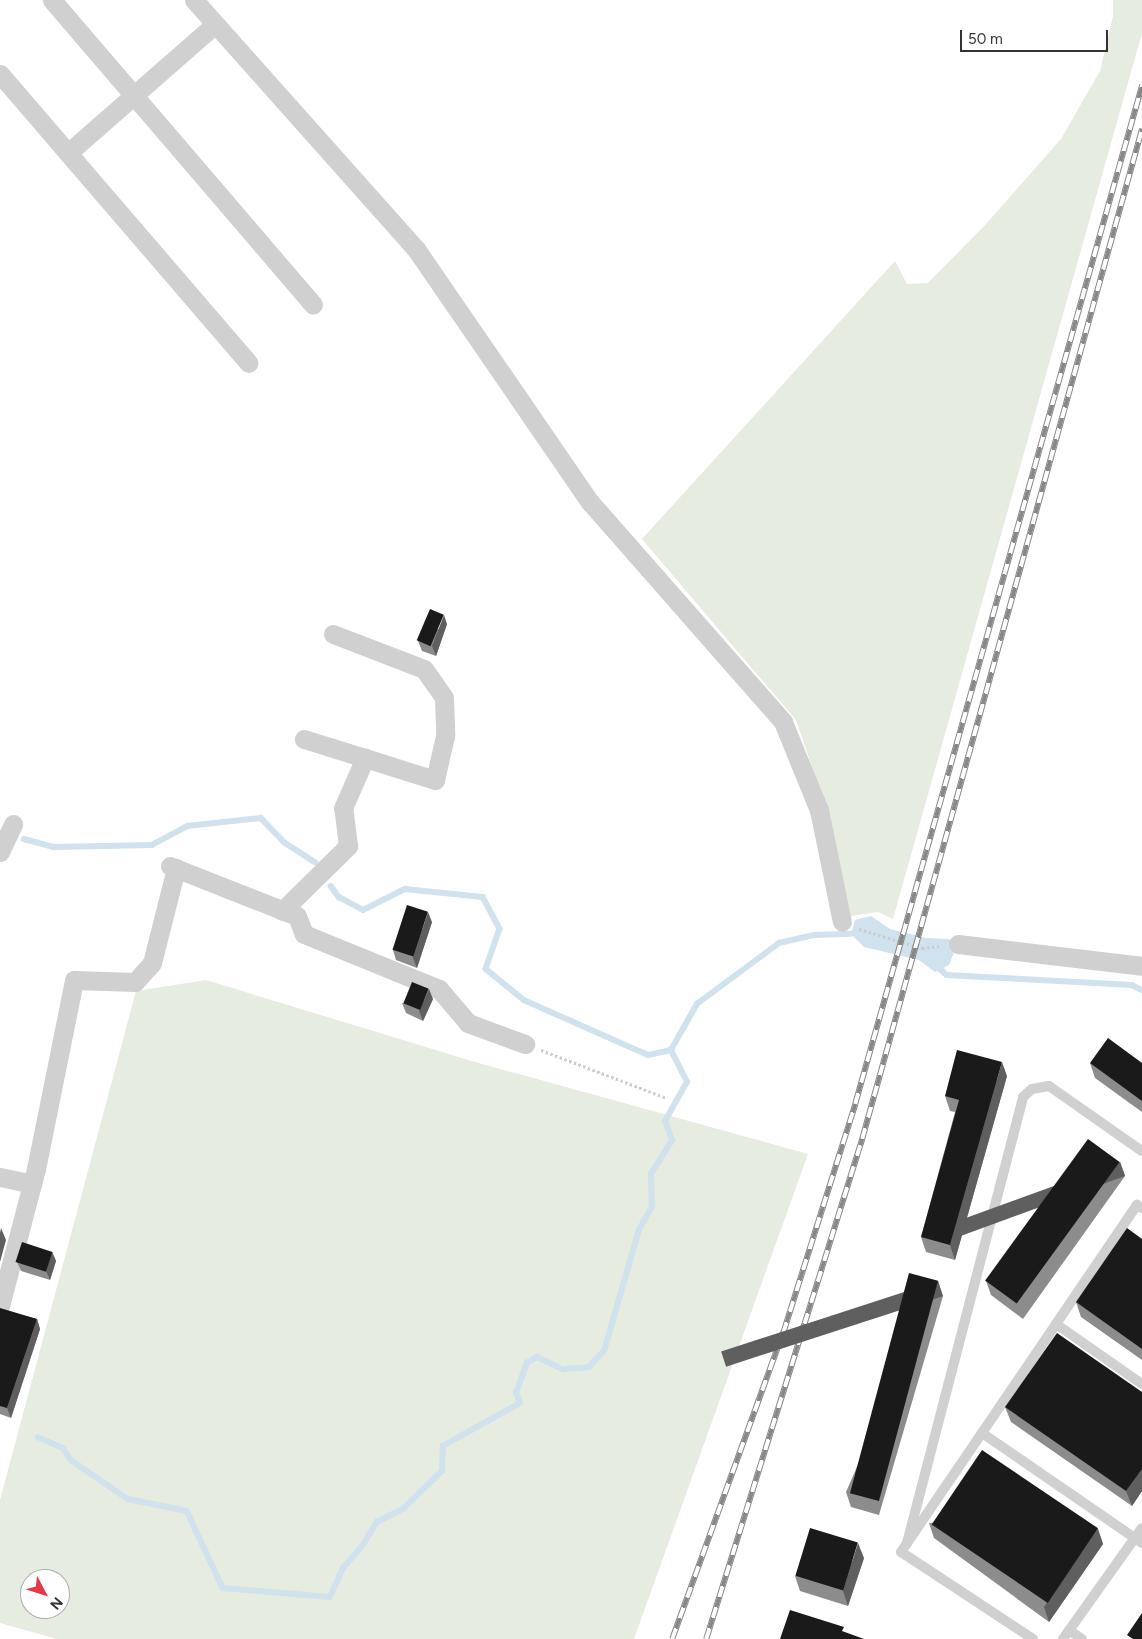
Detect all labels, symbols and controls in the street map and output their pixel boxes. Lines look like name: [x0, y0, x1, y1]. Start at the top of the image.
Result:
scale bar: [962, 20, 1110, 52]
text: 50 m: [968, 30, 1003, 48]
north arrow: [20, 1569, 70, 1619]
text: N: [46, 1594, 66, 1613]

